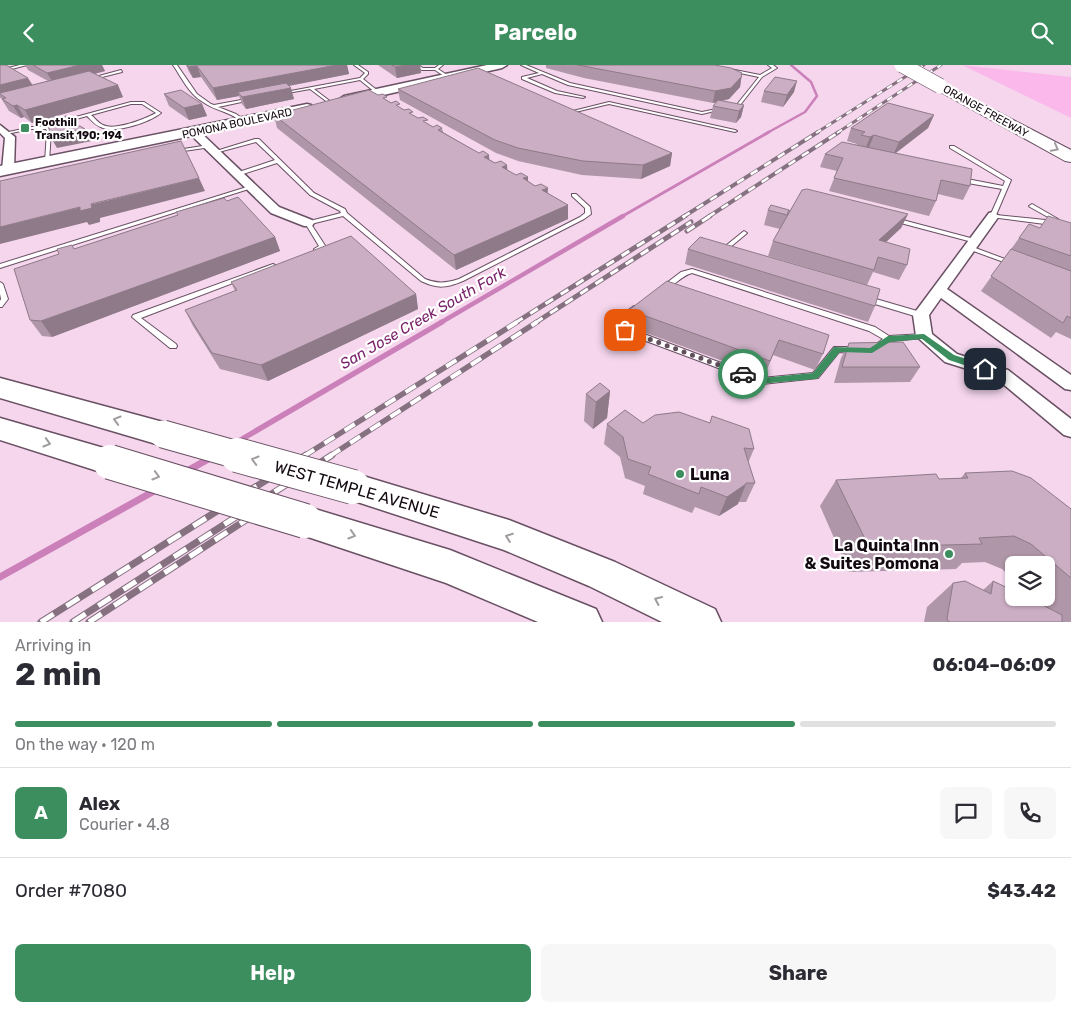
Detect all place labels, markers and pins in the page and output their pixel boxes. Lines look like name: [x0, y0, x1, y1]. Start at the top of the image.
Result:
place label: Foothill Transit 190; 194: [35, 116, 123, 142]
marker: Foothill Transit 190; 194: [19, 122, 31, 134]
pin: [604, 309, 646, 351]
pin: [964, 348, 1006, 390]
place label: Luna: [690, 465, 729, 484]
marker: Luna: [674, 468, 686, 480]
place label: La Quinta Inn & Suites Pomona: [804, 536, 939, 573]
marker: La Quinta Inn & Suites Pomona: [943, 548, 955, 560]

